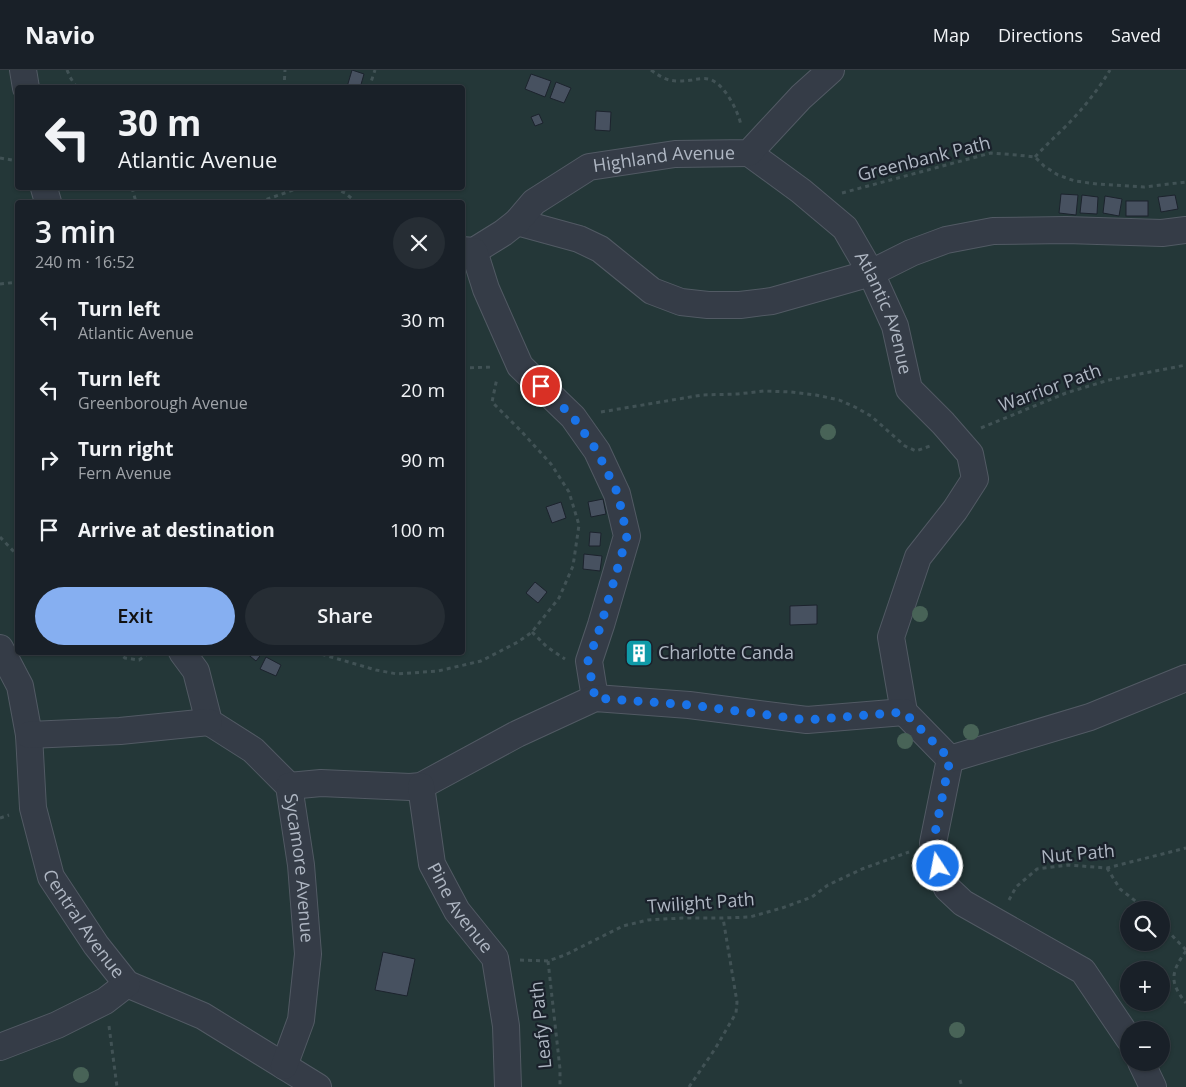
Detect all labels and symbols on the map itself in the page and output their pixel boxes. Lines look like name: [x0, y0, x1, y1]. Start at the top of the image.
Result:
street label: Greenbank Path: [855, 130, 993, 186]
street label: Highland Avenue: [591, 140, 735, 177]
street label: Atlantic Avenue: [850, 247, 918, 376]
street label: Warrior Path: [995, 357, 1104, 417]
pin: [520, 365, 562, 407]
building icon: Charlotte Canda: [624, 638, 654, 668]
place label: Charlotte Canda: [658, 640, 794, 664]
street label: Sycamore Avenue: [279, 792, 320, 943]
street label: Nut Path: [1040, 838, 1116, 868]
position arrow: [911, 839, 963, 891]
street label: Pine Avenue: [422, 858, 499, 958]
street label: Central Avenue: [39, 867, 131, 983]
street label: Twilight Path: [646, 886, 755, 918]
street label: Leafy Path: [523, 980, 557, 1070]

